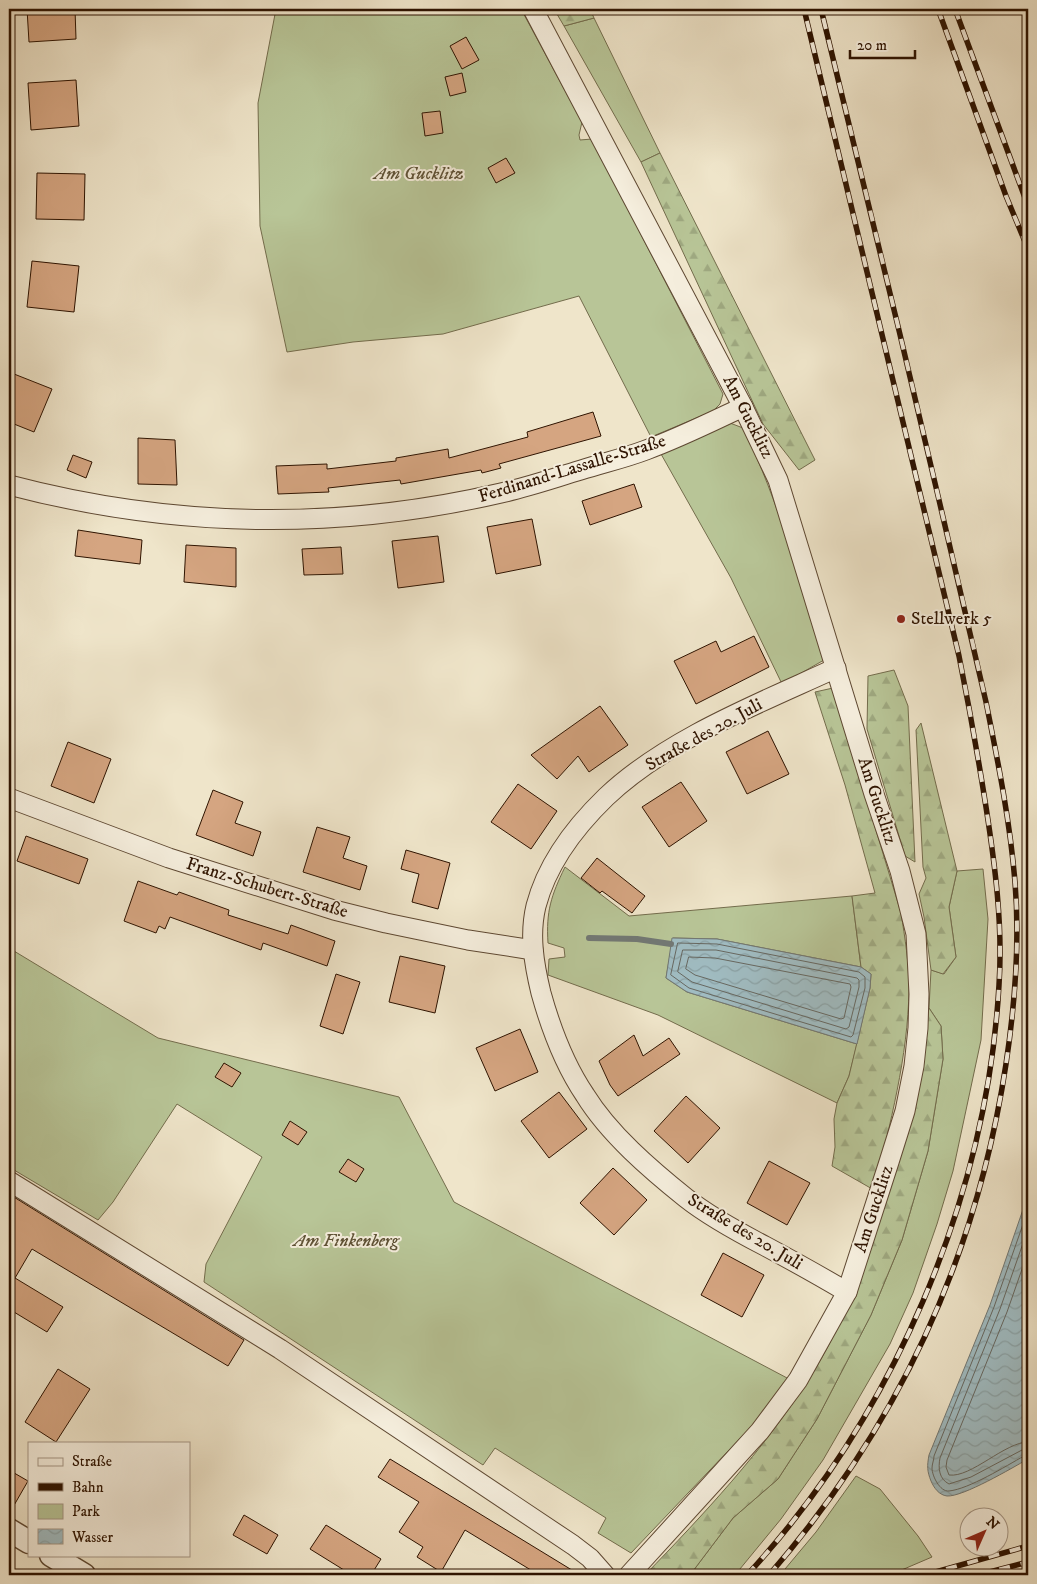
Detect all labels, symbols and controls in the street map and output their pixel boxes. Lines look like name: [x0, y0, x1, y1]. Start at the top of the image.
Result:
scale bar: [850, 28, 914, 60]
text: 20 m: [857, 36, 887, 55]
park label: Am Gucklitz: [372, 163, 464, 185]
street label: Am Gucklitz: [718, 372, 778, 462]
street label: Ferdinand-Lassalle-Straße: [476, 430, 668, 508]
place label: Stellwerk 5: [911, 608, 992, 630]
marker: Stellwerk 5: [895, 613, 907, 625]
street label: Straße des 20. Juli: [642, 694, 766, 776]
street label: Am Gucklitz: [853, 755, 901, 848]
street label: Franz-Schubert-Straße: [184, 853, 350, 923]
street label: Am Gucklitz: [850, 1162, 898, 1255]
street label: Straße des 20. Juli: [684, 1189, 806, 1275]
park label: Am Finkenberg: [291, 1230, 400, 1252]
legend: [28, 1442, 190, 1556]
text: Straße: [72, 1452, 112, 1471]
text: Bahn: [72, 1478, 104, 1497]
text: Park: [72, 1502, 101, 1521]
north arrow: [960, 1506, 1010, 1556]
text: N: [982, 1513, 1003, 1534]
text: Wasser: [71, 1528, 113, 1547]

